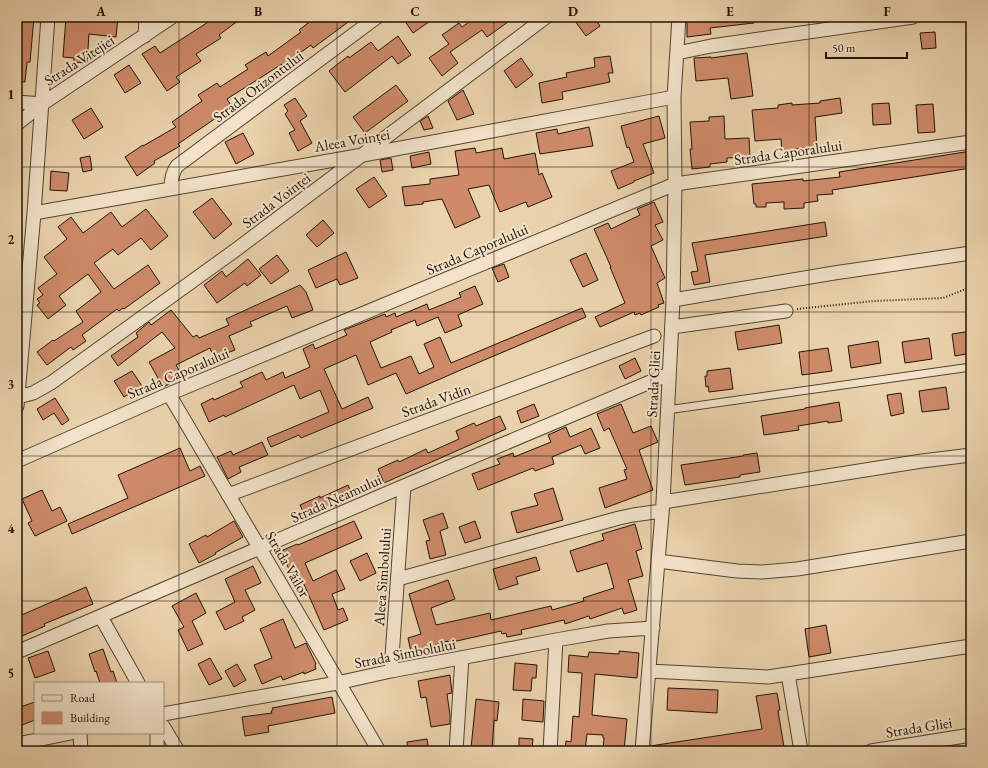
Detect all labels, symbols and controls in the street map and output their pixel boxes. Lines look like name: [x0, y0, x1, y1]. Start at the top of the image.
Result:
text: A: [95, 3, 106, 20]
text: B: [254, 3, 262, 20]
text: C: [410, 3, 420, 20]
text: D: [568, 3, 578, 20]
text: E: [726, 3, 734, 20]
text: F: [883, 3, 891, 20]
street label: Strada Vitejiei: [40, 30, 118, 90]
scale bar: [826, 34, 907, 60]
text: 50 m: [832, 40, 856, 56]
street label: Strada Orizontului: [209, 46, 307, 126]
text: 1: [8, 86, 15, 103]
street label: Aleea Voinței: [312, 124, 392, 156]
street label: Strada Caporalului: [733, 135, 844, 169]
street label: Strada Voinței: [238, 168, 314, 232]
street label: Strada Caporalului: [423, 219, 531, 279]
text: 2: [8, 231, 15, 248]
street label: Strada Caporalului: [124, 343, 232, 403]
street label: Strada Gliei: [642, 350, 664, 418]
text: 3: [8, 376, 15, 393]
street label: Strada Vidin: [399, 379, 473, 421]
street label: Strada Neamului: [287, 469, 385, 527]
text: 4: [8, 520, 15, 537]
street label: Strada Văilor: [261, 527, 315, 601]
street label: Aleea Simbolului: [369, 527, 395, 628]
street label: Strada Simbolului: [353, 634, 458, 672]
text: 5: [8, 665, 14, 682]
legend: [34, 682, 164, 734]
text: Road: [70, 690, 96, 706]
text: Building: [70, 710, 111, 726]
street label: Strada Gliei: [884, 712, 954, 742]

